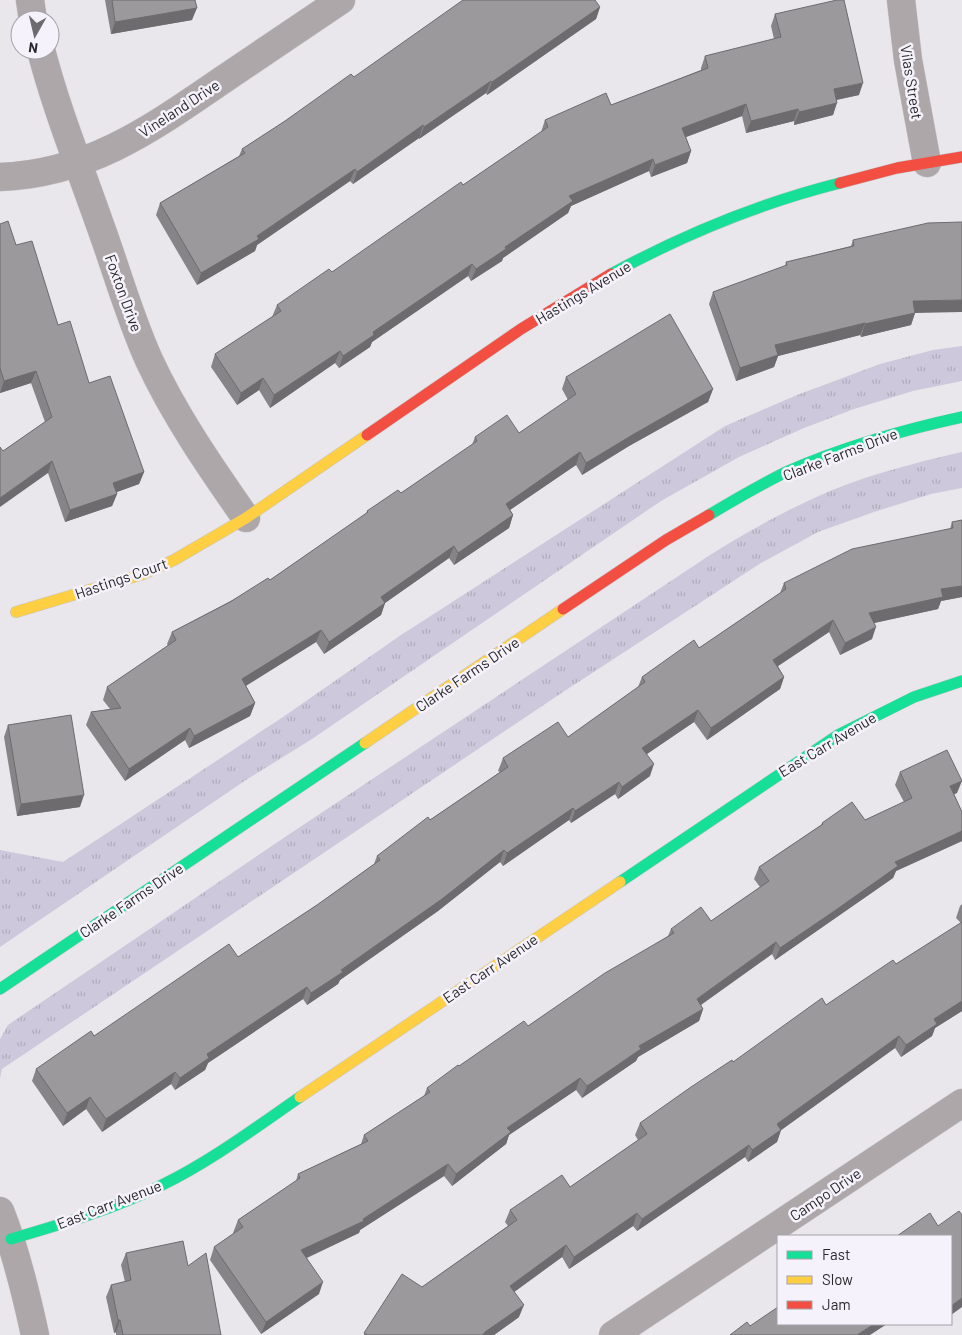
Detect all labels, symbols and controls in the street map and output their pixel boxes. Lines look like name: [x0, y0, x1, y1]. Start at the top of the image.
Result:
north arrow: [10, 10, 60, 60]
text: N: [27, 39, 39, 57]
street label: Vilas Street: [897, 44, 927, 120]
street label: Vineland Drive: [135, 75, 223, 141]
street label: Foxton Drive: [102, 252, 146, 334]
street label: Hastings Avenue: [532, 257, 634, 327]
street label: Clarke Farms Drive: [780, 424, 900, 484]
street label: Hastings Court: [72, 554, 170, 602]
street label: Clarke Farms Drive: [412, 633, 522, 715]
street label: East Carr Avenue: [775, 708, 879, 780]
street label: Clarke Farms Drive: [76, 859, 186, 941]
street label: East Carr Avenue: [439, 930, 541, 1006]
street label: Campo Drive: [786, 1164, 864, 1224]
street label: East Carr Avenue: [54, 1176, 164, 1232]
legend: [777, 1235, 952, 1325]
text: Fast: [822, 1245, 850, 1263]
text: Slow: [822, 1270, 853, 1288]
text: Jam: [822, 1295, 851, 1313]

